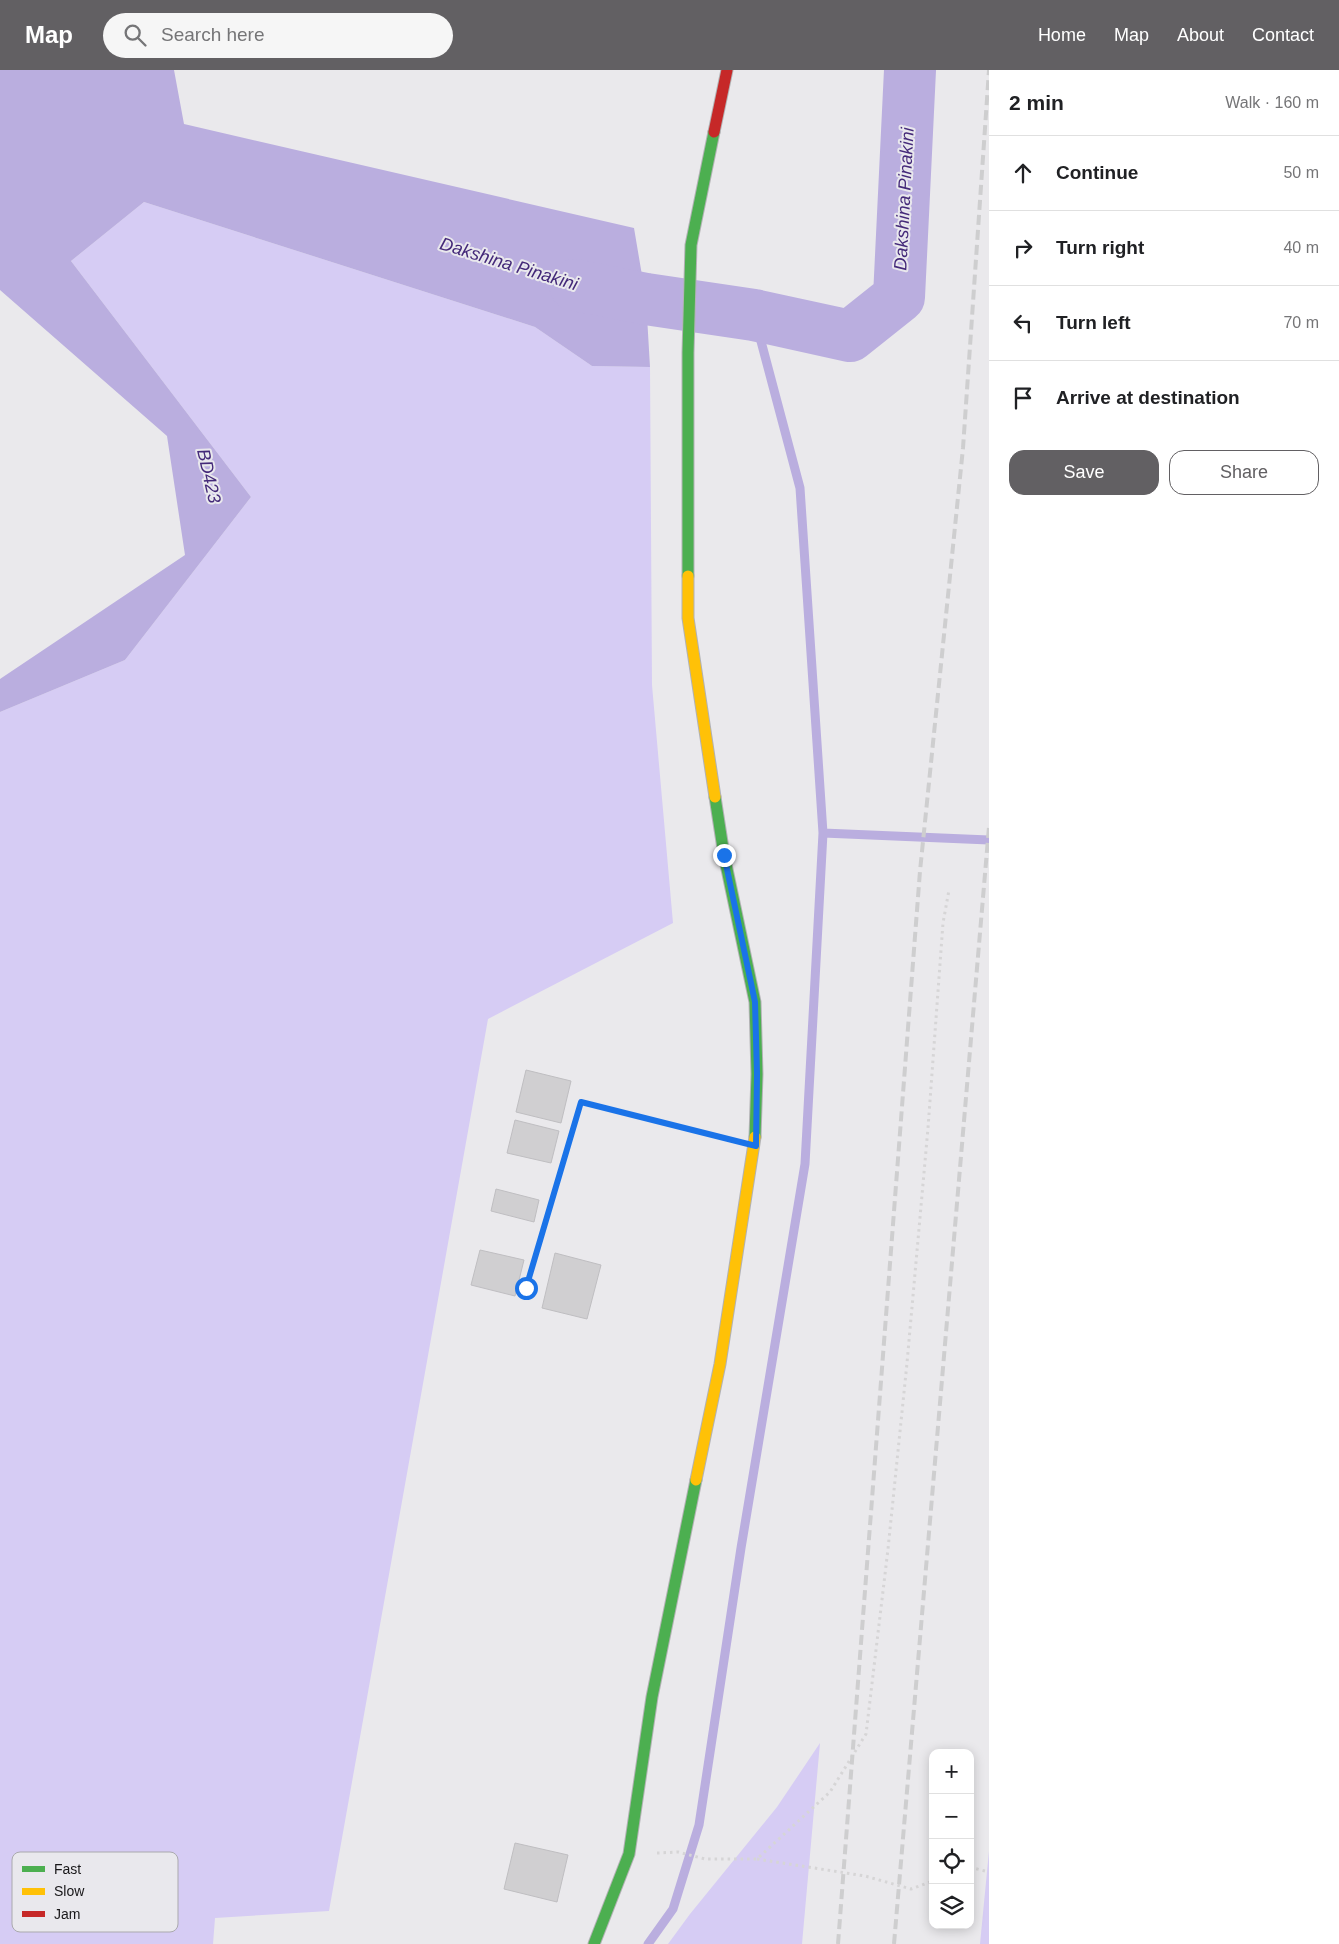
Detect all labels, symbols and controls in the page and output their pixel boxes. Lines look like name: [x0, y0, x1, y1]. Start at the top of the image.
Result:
search box: [103, 13, 453, 58]
text: Map: [25, 21, 73, 48]
icon: search: [121, 21, 149, 49]
text: Search here: [161, 24, 265, 45]
text: Home: [1038, 25, 1086, 45]
text: Map: [1114, 25, 1149, 45]
text: About: [1177, 25, 1224, 45]
text: Contact: [1252, 25, 1314, 45]
text: 2 min: [1009, 91, 1064, 114]
text: Walk · 160 m: [1225, 94, 1319, 111]
water label: Dakshina Pinakini: [890, 126, 918, 271]
icon: ahead: [1009, 159, 1037, 187]
text: Continue: [1056, 162, 1138, 183]
text: 50 m: [1283, 164, 1319, 181]
water label: Dakshina Pinakini: [438, 234, 581, 295]
icon: right: [1009, 234, 1037, 262]
text: Turn right: [1056, 237, 1144, 258]
text: 40 m: [1283, 239, 1319, 256]
icon: left: [1009, 309, 1037, 337]
text: Turn left: [1056, 312, 1131, 333]
text: 70 m: [1283, 314, 1319, 331]
icon: arrive: [1009, 384, 1037, 412]
text: Arrive at destination: [1056, 387, 1240, 408]
water label: BD423: [193, 447, 225, 505]
button: Save: [1009, 450, 1159, 495]
button: Share: [1169, 450, 1319, 495]
route end: [713, 844, 736, 867]
route start: [515, 1277, 538, 1300]
map controls: [929, 1749, 974, 1929]
button: +: [929, 1749, 974, 1794]
button: −: [929, 1794, 974, 1839]
button: locate: [929, 1839, 974, 1884]
legend: [12, 1852, 178, 1932]
text: Fast: [54, 1861, 81, 1877]
text: Slow: [54, 1883, 85, 1899]
button: layers: [929, 1884, 974, 1929]
text: Jam: [54, 1906, 80, 1922]

